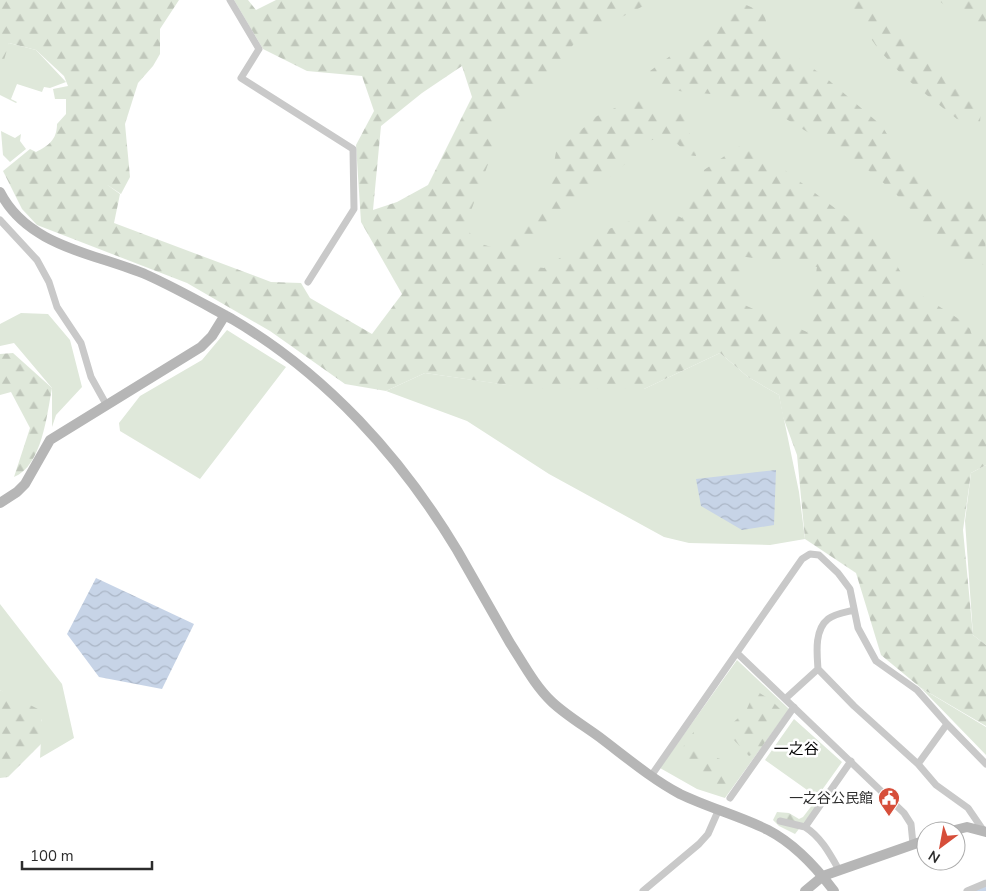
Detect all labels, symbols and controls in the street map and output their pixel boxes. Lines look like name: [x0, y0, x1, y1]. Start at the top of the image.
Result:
district label: 一之谷: [773, 739, 819, 759]
public building icon: 一之谷公民館: [877, 786, 901, 817]
place label: 一之谷公民館: [789, 789, 873, 808]
north arrow: [916, 821, 966, 871]
scale bar: [22, 838, 152, 870]
text: 100 m: [30, 846, 74, 866]
text: N: [925, 846, 944, 867]

